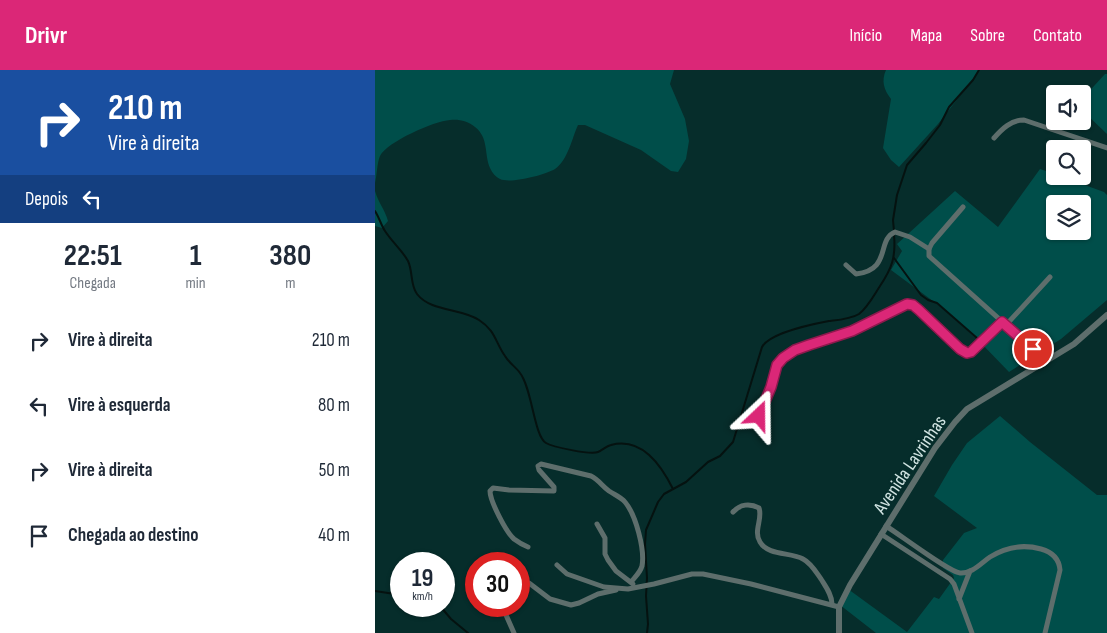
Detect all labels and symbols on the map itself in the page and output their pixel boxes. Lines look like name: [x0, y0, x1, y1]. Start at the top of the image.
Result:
pin: [1012, 328, 1054, 370]
position arrow: [732, 389, 784, 441]
street label: Avenida Lavrinhas: [868, 411, 952, 519]
speed limit sign: 30: [465, 552, 530, 617]

